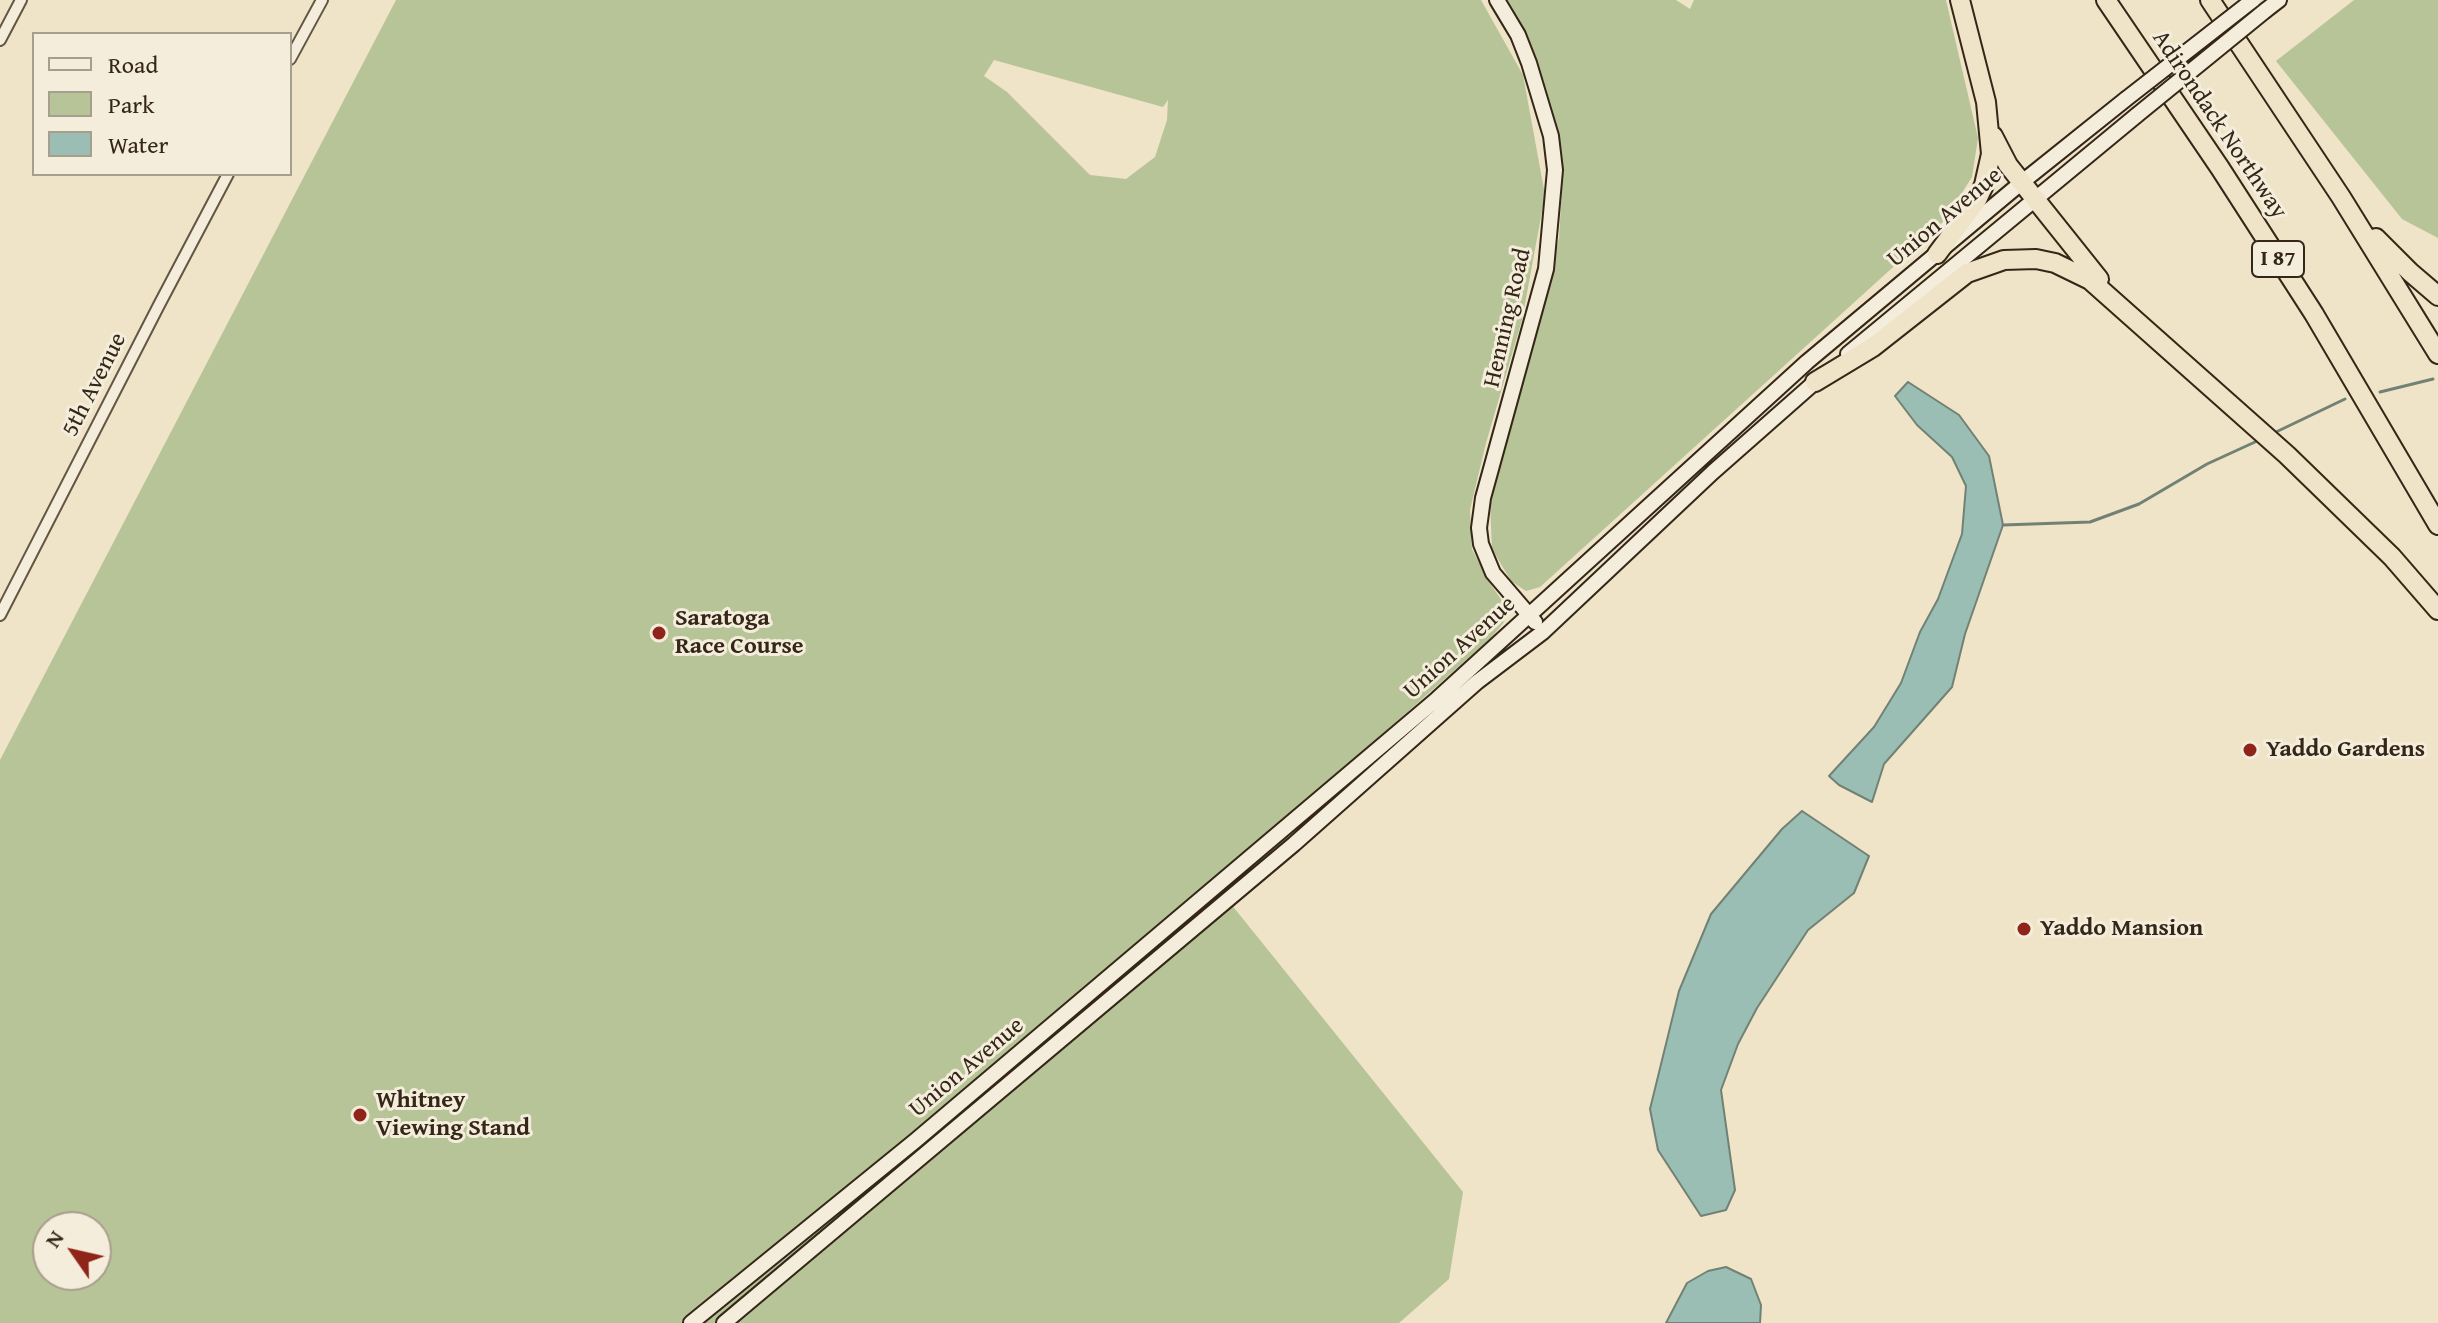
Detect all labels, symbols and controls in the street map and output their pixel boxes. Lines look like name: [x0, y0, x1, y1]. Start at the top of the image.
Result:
street label: Adirondack Northway: [2145, 25, 2293, 225]
legend: [32, 32, 292, 176]
text: Road: [108, 47, 158, 82]
text: Park: [108, 87, 154, 122]
text: Water: [108, 127, 168, 162]
street label: Union Avenue: [1882, 162, 2008, 274]
road number: I 87: [2252, 241, 2304, 277]
street label: Henning Road: [1478, 246, 1538, 390]
street label: 5th Avenue: [57, 328, 133, 442]
street label: Union Avenue: [1398, 590, 1522, 706]
place label: Saratoga Race Course: [675, 605, 804, 661]
marker: Saratoga Race Course: [650, 624, 668, 642]
place label: Yaddo Gardens: [2266, 736, 2425, 764]
marker: Yaddo Gardens: [2241, 741, 2259, 759]
place label: Yaddo Mansion: [2040, 915, 2203, 943]
marker: Yaddo Mansion: [2015, 920, 2033, 938]
street label: Union Avenue: [904, 1012, 1030, 1124]
place label: Whitney Viewing Stand: [376, 1087, 530, 1143]
marker: Whitney Viewing Stand: [351, 1106, 369, 1124]
north arrow: [32, 1211, 112, 1291]
text: N: [36, 1224, 71, 1254]

